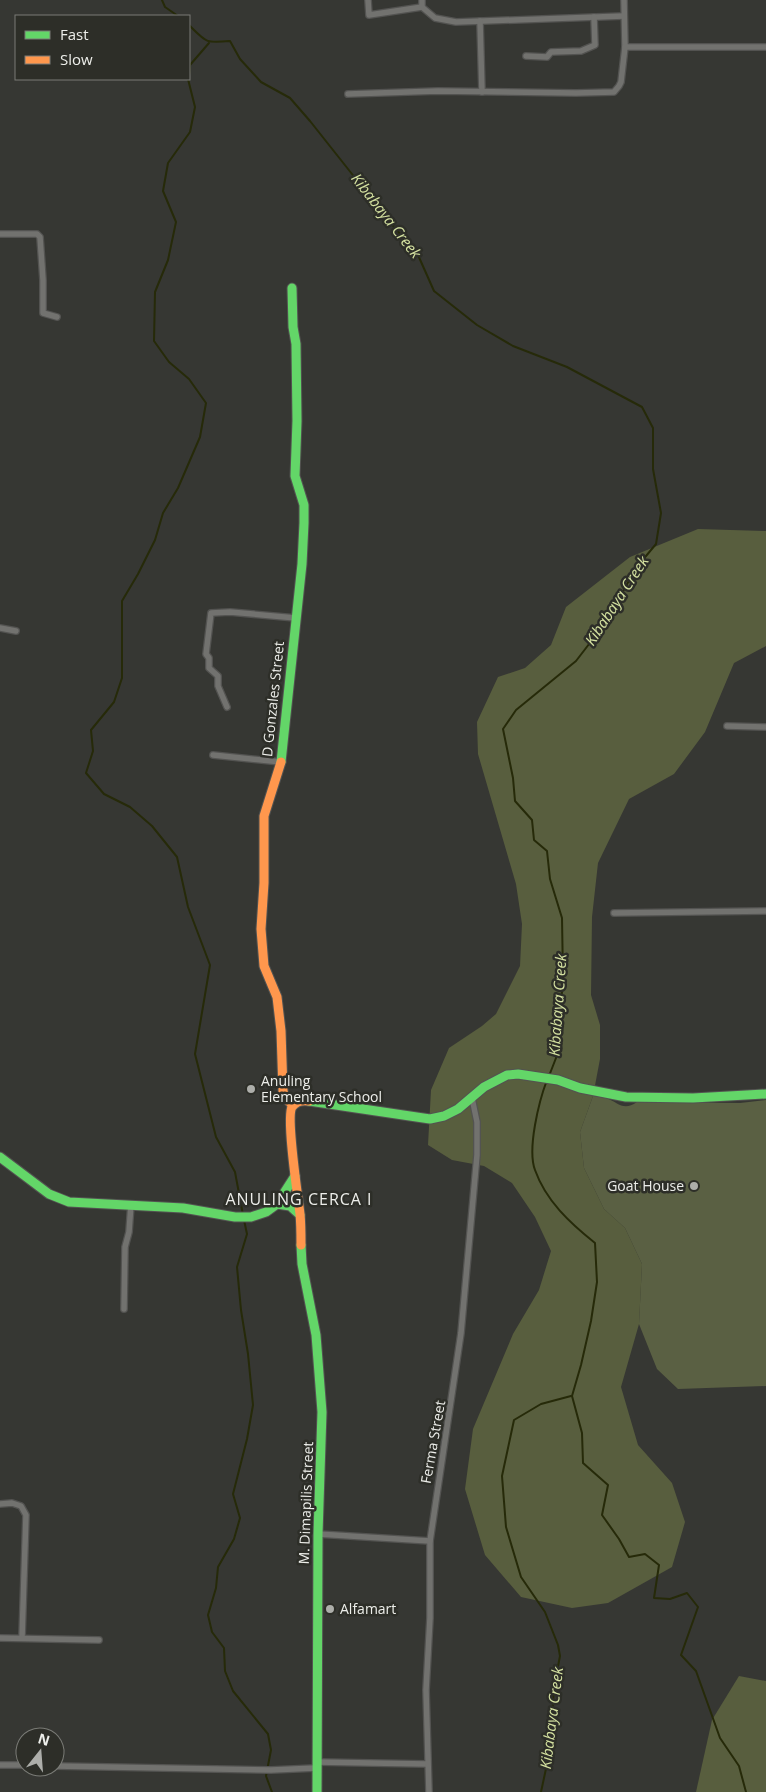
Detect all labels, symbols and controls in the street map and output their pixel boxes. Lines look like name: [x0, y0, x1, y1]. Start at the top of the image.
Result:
legend: [15, 15, 190, 80]
text: Fast: [60, 24, 89, 44]
text: Slow: [60, 49, 93, 69]
water label: Kibabaya Creek: [347, 169, 427, 263]
water label: Kibabaya Creek: [580, 551, 653, 649]
street label: D Gonzales Street: [257, 640, 288, 758]
water label: Kibabaya Creek: [543, 952, 571, 1057]
place label: Anuling Elementary School: [261, 1071, 382, 1106]
marker: Anuling Elementary School: [245, 1083, 257, 1095]
place label: Goat House: [607, 1176, 684, 1195]
marker: Goat House: [688, 1180, 700, 1192]
district label: ANULING CERCA I: [225, 1188, 373, 1210]
street label: Ferma Street: [416, 1399, 449, 1485]
street label: M. Dimapilis Street: [294, 1441, 317, 1565]
place label: Alfamart: [340, 1599, 396, 1618]
marker: Alfamart: [324, 1603, 336, 1615]
water label: Kibabaya Creek: [535, 1665, 567, 1770]
north arrow: [15, 1727, 65, 1777]
text: N: [36, 1728, 52, 1750]

